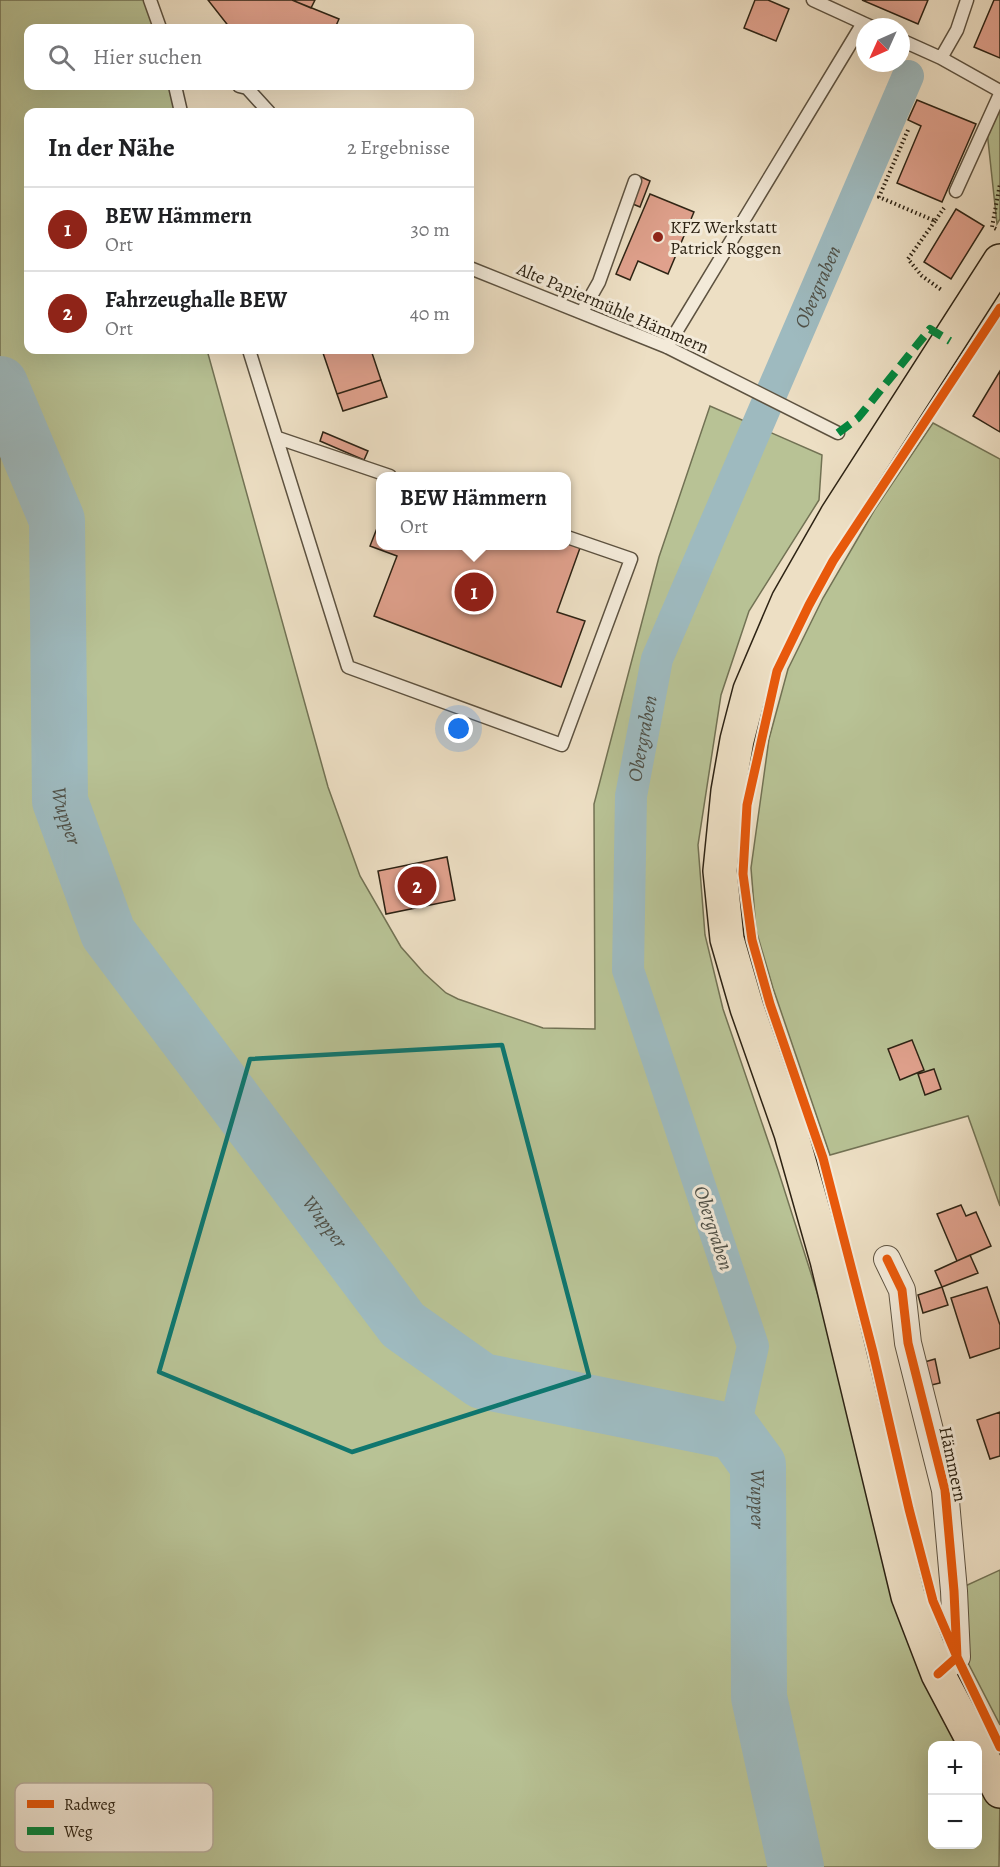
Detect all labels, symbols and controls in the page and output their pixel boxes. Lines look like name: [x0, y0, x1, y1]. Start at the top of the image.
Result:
north arrow: [856, 18, 910, 72]
search box: [24, 24, 474, 90]
icon: search: [45, 41, 78, 74]
text: Hier suchen: [93, 42, 202, 72]
text: In der Nähe: [48, 130, 175, 165]
text: 2 Ergebnisse: [347, 134, 450, 161]
text: BEW Hämmern: [105, 201, 252, 231]
place label: KFZ Werkstatt Patrick Roggen: [670, 215, 782, 260]
text: 1: [64, 216, 71, 243]
text: 30 m: [410, 216, 450, 243]
marker: KFZ Werkstatt Patrick Roggen: [651, 230, 665, 244]
text: Ort: [105, 231, 133, 258]
water label: Obergraben: [788, 241, 847, 333]
street label: Alte Papiermühle Hämmern: [512, 256, 713, 359]
text: Fahrzeughalle BEW: [105, 285, 287, 315]
text: 2: [63, 300, 72, 327]
text: 40 m: [410, 300, 450, 327]
text: Ort: [105, 315, 133, 342]
popup: [376, 472, 571, 550]
text: BEW Hämmern: [400, 483, 547, 513]
text: Ort: [400, 513, 428, 540]
pin: 1: [454, 570, 494, 614]
water label: Obergraben: [621, 693, 664, 784]
your location: [444, 714, 473, 743]
water label: Wupper: [46, 787, 88, 849]
pin: 2: [398, 864, 436, 908]
water label: Obergraben: [687, 1182, 740, 1274]
water label: Wupper: [296, 1190, 354, 1255]
street label: Hämmern: [933, 1424, 973, 1504]
water label: Wupper: [744, 1469, 771, 1530]
map controls: [928, 1741, 982, 1849]
button: +: [928, 1741, 982, 1795]
legend: [15, 1783, 213, 1852]
text: Radweg: [64, 1794, 116, 1816]
button: −: [928, 1795, 982, 1849]
text: Weg: [63, 1821, 93, 1843]

